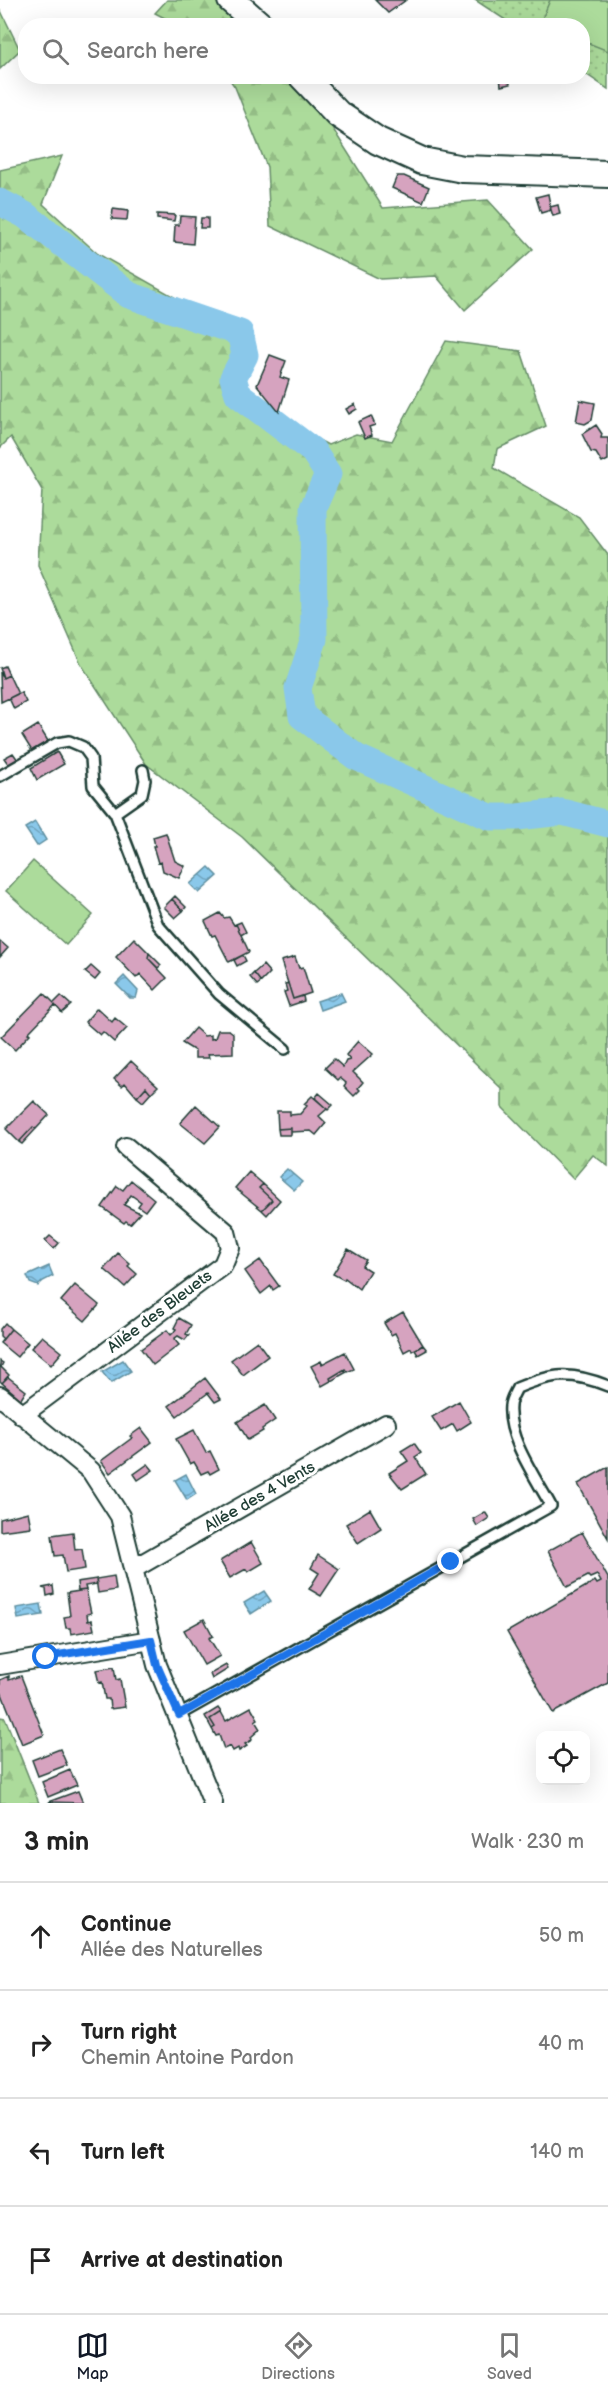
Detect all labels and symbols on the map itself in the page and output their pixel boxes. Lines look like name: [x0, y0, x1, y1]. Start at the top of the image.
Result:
street label: Allée des Bleuets: [104, 1266, 216, 1358]
street label: Allée des 4 Vents: [201, 1458, 319, 1536]
route end: [437, 1548, 463, 1574]
route start: [32, 1643, 58, 1669]

